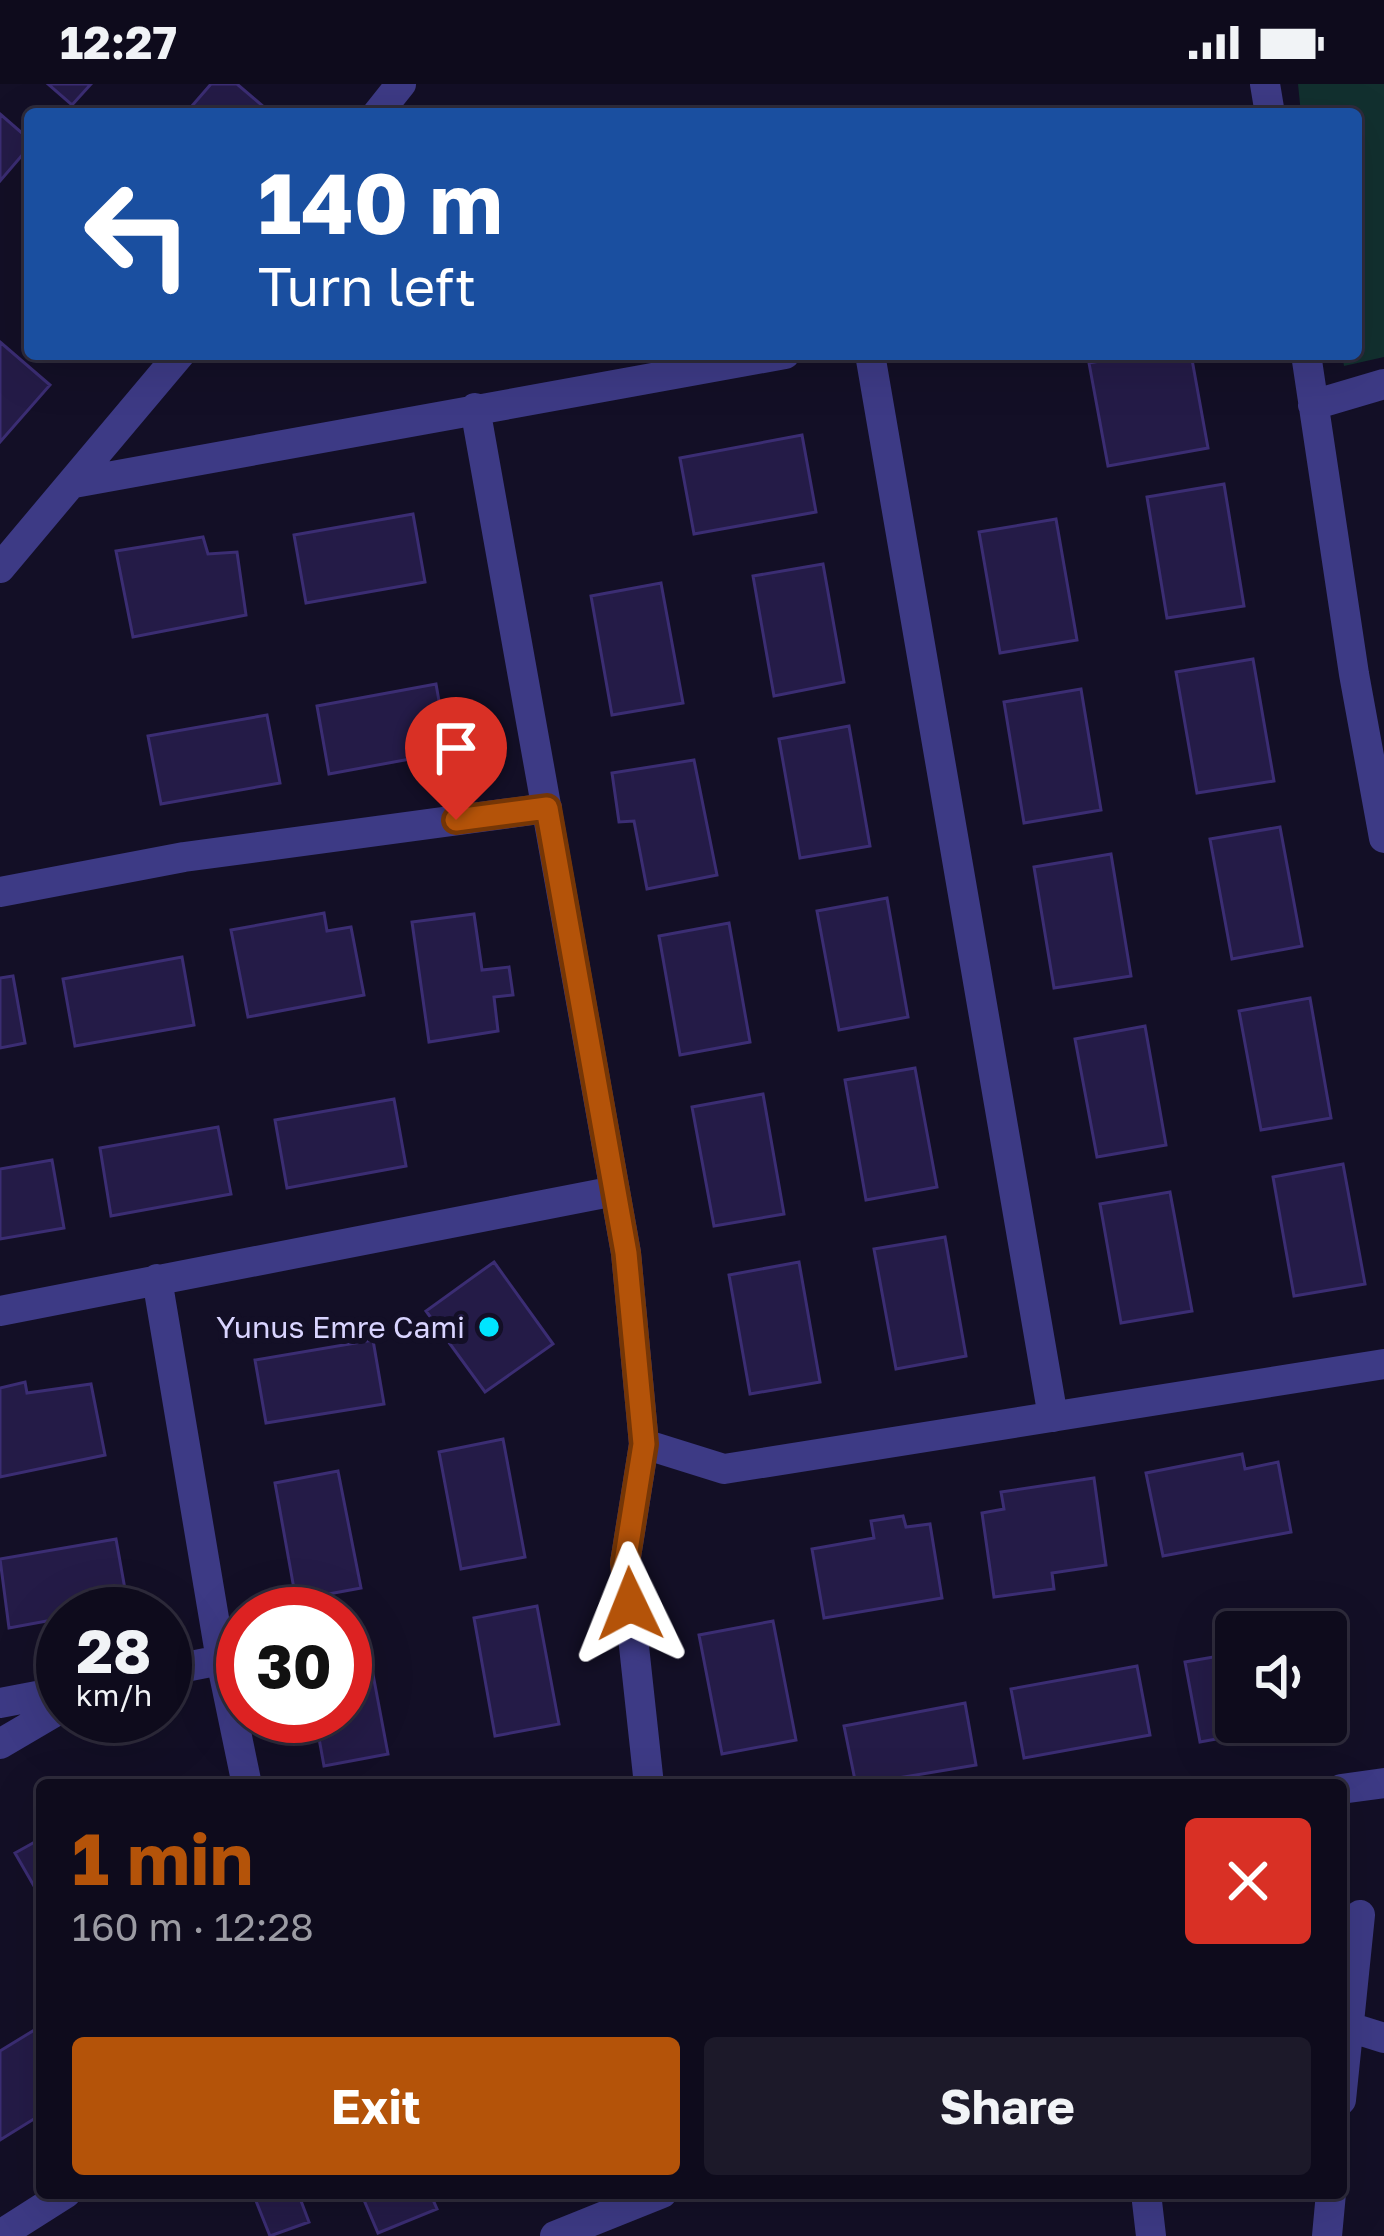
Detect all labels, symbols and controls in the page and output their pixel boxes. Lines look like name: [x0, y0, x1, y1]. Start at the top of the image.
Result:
text: 12:27: [60, 15, 177, 69]
text: 140 m: [258, 152, 503, 252]
icon: left: [60, 156, 216, 312]
text: Turn left: [258, 253, 476, 318]
pin: [405, 697, 507, 820]
icon: arrive: [423, 715, 489, 781]
place label: Yunus Emre Cami: [216, 1309, 465, 1345]
marker: Yunus Emre Cami: [476, 1314, 502, 1340]
position arrow: [567, 1541, 693, 1667]
speed limit sign: 30: [216, 1587, 372, 1743]
map controls: [1215, 1611, 1347, 1743]
button: sound: [1215, 1611, 1347, 1743]
text: 28: [76, 1614, 151, 1686]
text: km/h: [76, 1677, 152, 1713]
text: 1 min: [72, 1814, 253, 1901]
button: close: [1185, 1818, 1311, 1944]
text: 160 m · 12:28: [72, 1903, 314, 1950]
button: Exit: [72, 2037, 680, 2175]
button: Share: [704, 2037, 1311, 2175]

